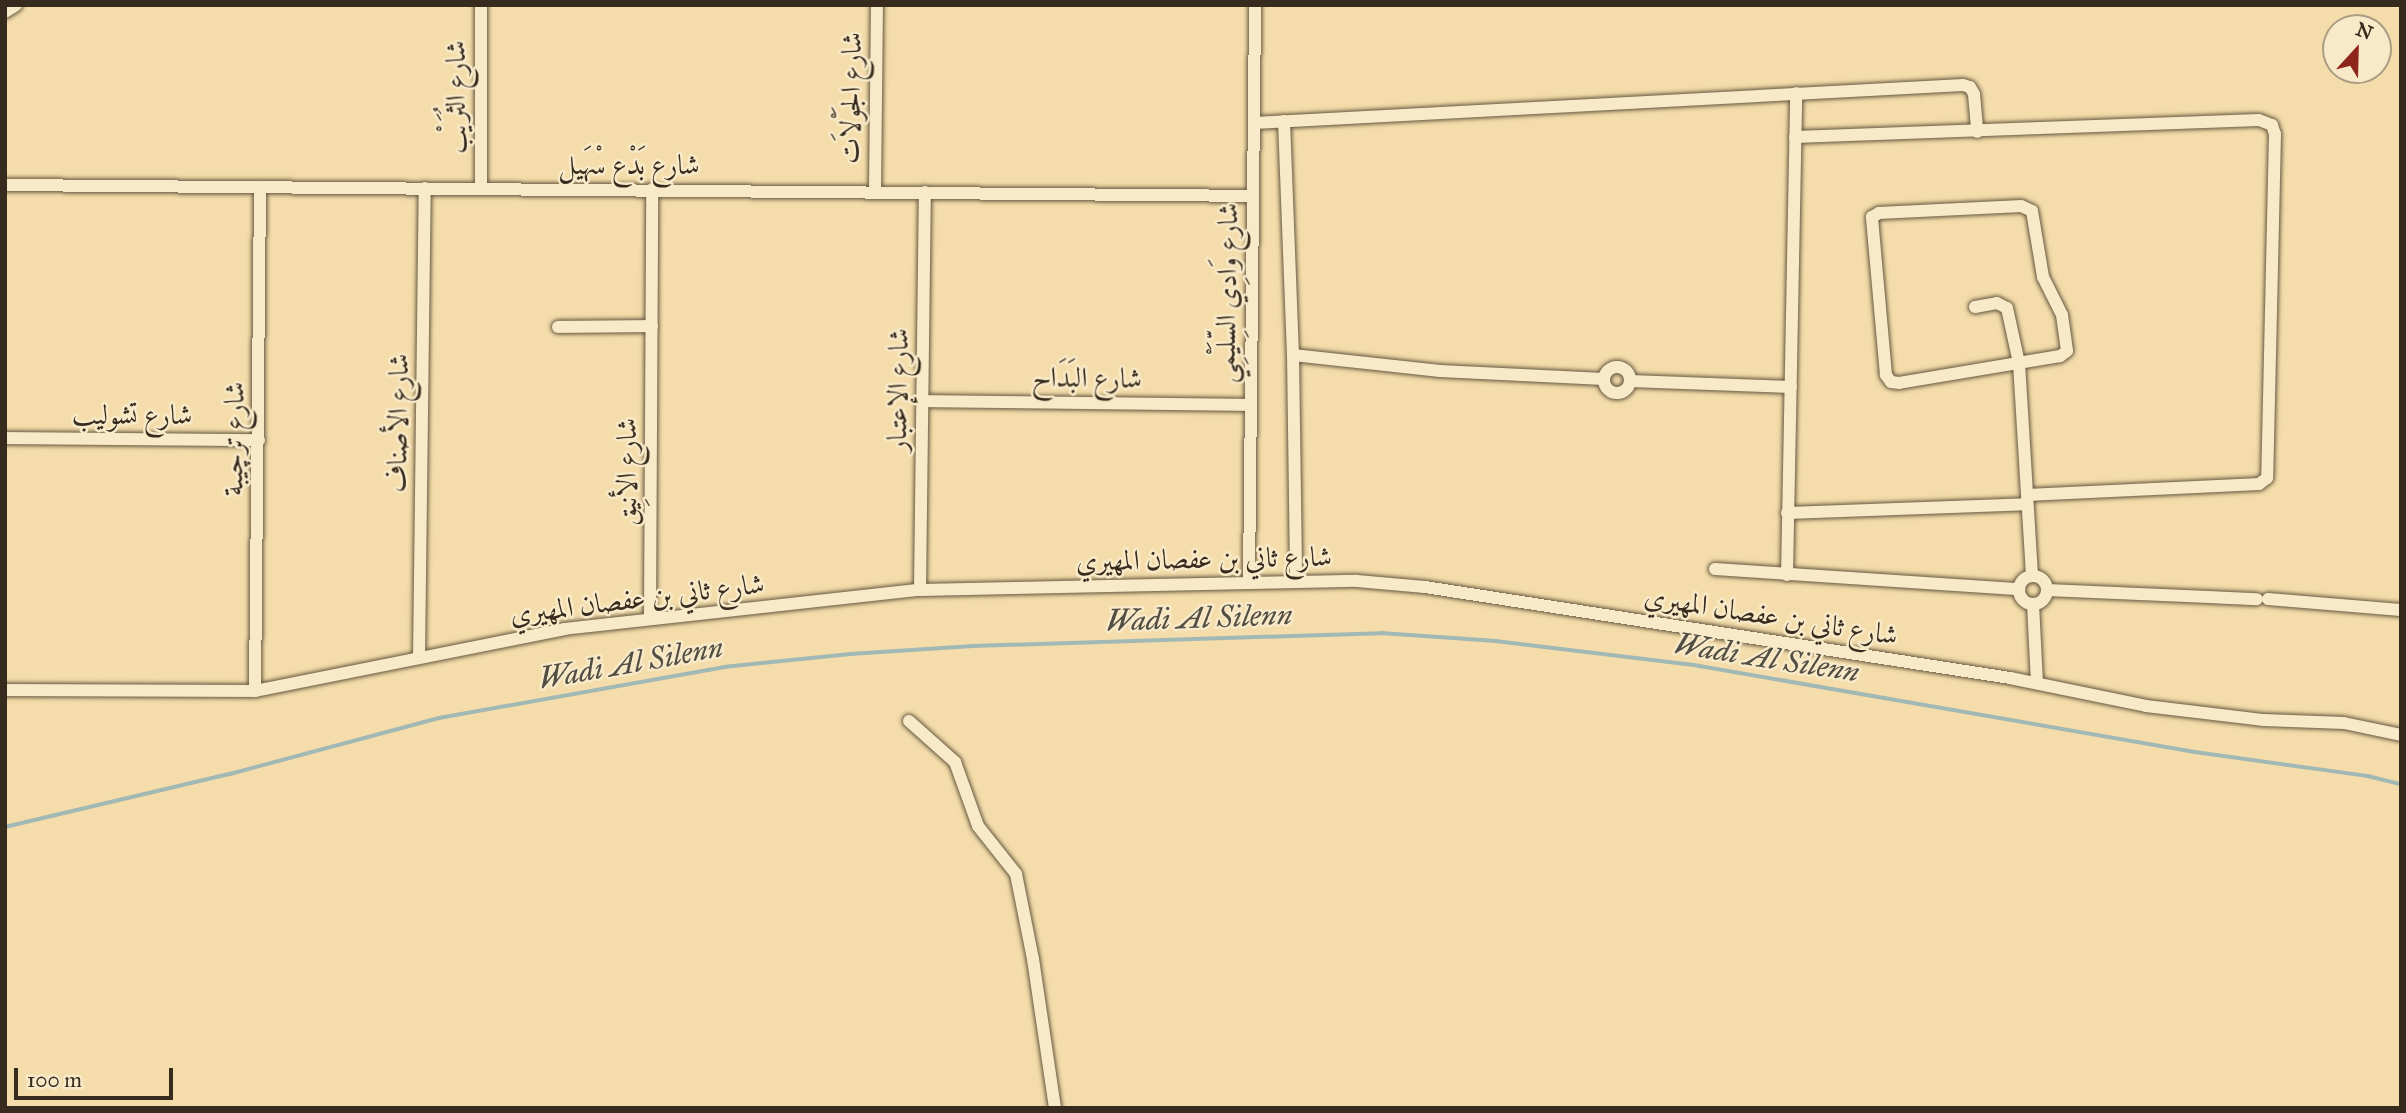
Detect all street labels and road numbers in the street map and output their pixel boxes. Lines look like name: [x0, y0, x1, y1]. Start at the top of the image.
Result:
street label: شارع الجَوْلاَت: [833, 32, 869, 164]
street label: شارع الثُرَيْب: [439, 40, 473, 154]
street label: شارع بَدْع سْهَيل: [558, 148, 700, 182]
street label: شارع وَادِي السِّلَيْمِي: [1209, 202, 1245, 384]
street label: شارع الإعتبار: [880, 328, 916, 452]
street label: شارع الأصناف: [380, 353, 416, 493]
street label: شارع البَدَاح: [1032, 360, 1142, 396]
street label: شارع ترچيبة: [216, 382, 252, 496]
street label: شارع تشوليب: [72, 398, 192, 432]
street label: شارع الأنِيق: [610, 418, 644, 526]
street label: شارع ثاني بن عفصان المهيري: [1076, 540, 1332, 578]
street label: شارع ثاني بن عفصان المهيري: [508, 567, 766, 631]
street label: شارع ثاني بن عفصان المهيري: [1642, 579, 1900, 653]

